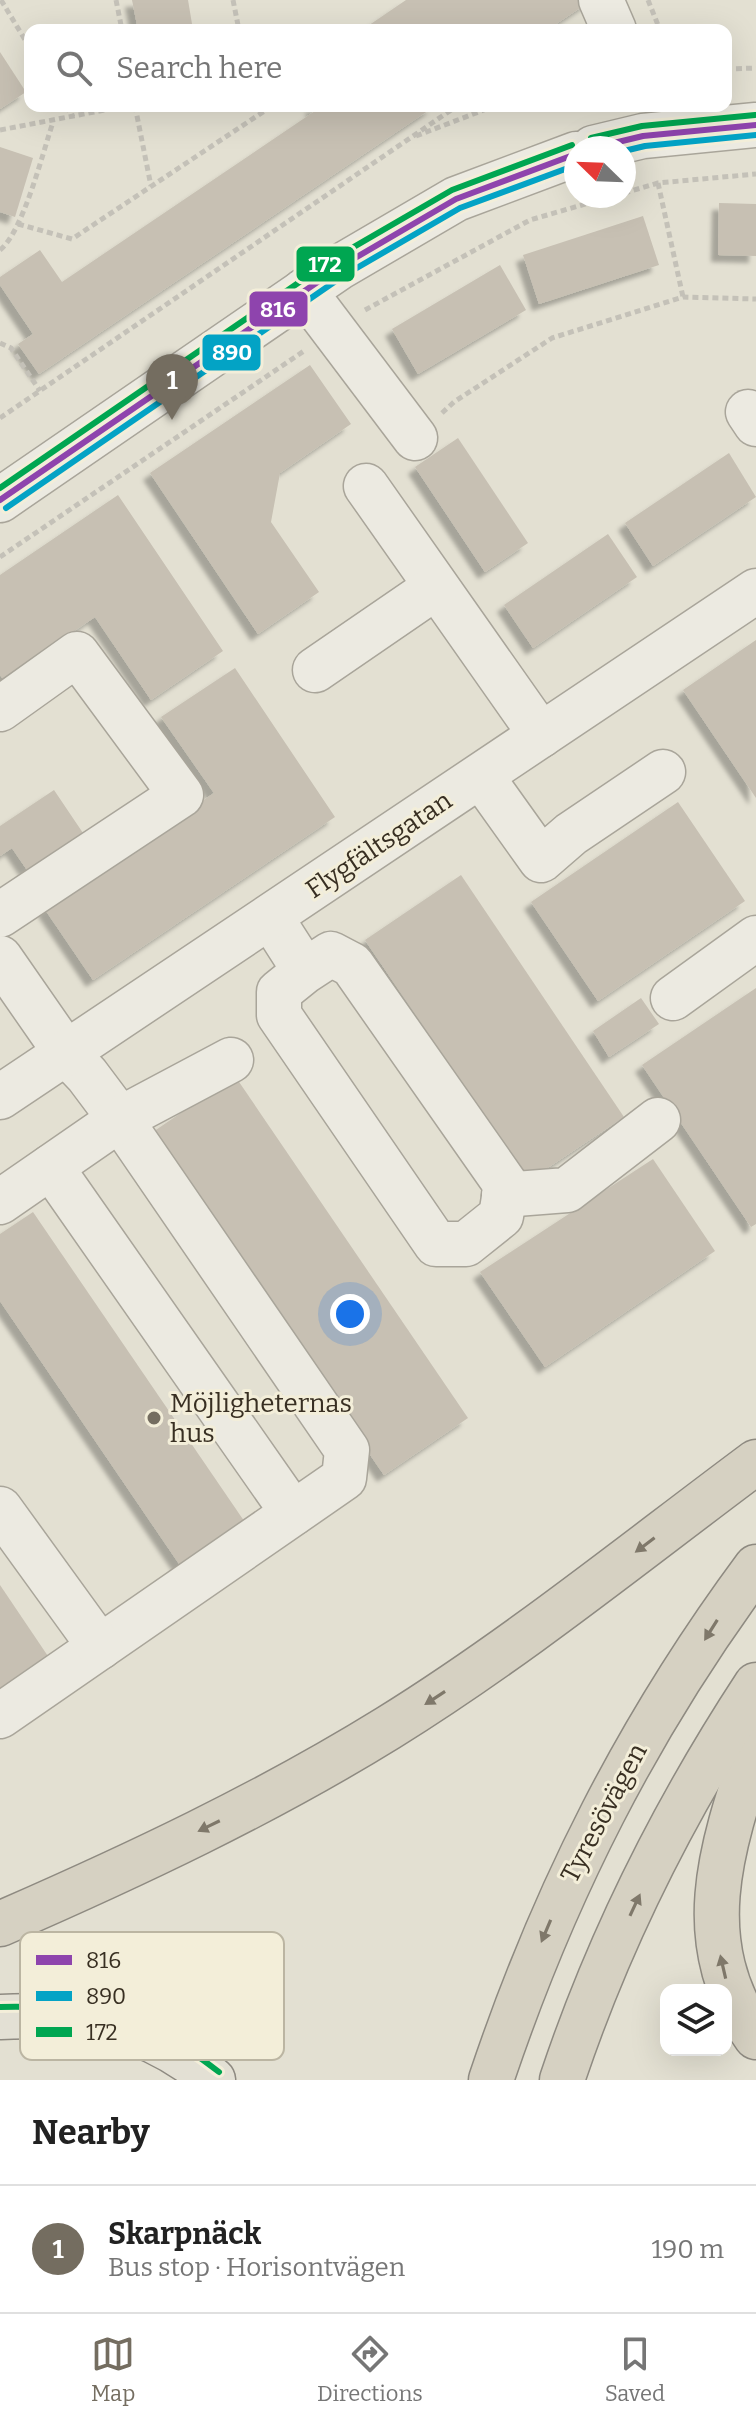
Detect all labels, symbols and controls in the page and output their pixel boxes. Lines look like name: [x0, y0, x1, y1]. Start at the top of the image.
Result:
search box: [24, 24, 732, 112]
icon: search: [52, 46, 96, 90]
text: Search here: [116, 50, 283, 86]
north arrow: [564, 136, 636, 208]
line badge: 172: [295, 245, 356, 283]
text: 172: [308, 251, 342, 278]
line badge: 816: [248, 290, 309, 328]
text: 816: [260, 296, 296, 323]
line badge: 890: [201, 333, 262, 372]
text: 890: [212, 339, 252, 366]
pin: 1: [146, 354, 198, 420]
street label: Flygfältsgatan: [300, 785, 458, 905]
your location: [330, 1294, 370, 1334]
place label: Möjligheternas hus: [170, 1388, 352, 1449]
marker: Möjligheternas hus: [145, 1409, 163, 1427]
one-way arrow: [634, 1537, 656, 1553]
one-way arrow: [704, 1619, 718, 1641]
one-way arrow: [424, 1690, 445, 1705]
street label: Tyresövägen: [554, 1738, 654, 1888]
one-way arrow: [197, 1819, 220, 1832]
one-way arrow: [628, 1893, 641, 1916]
one-way arrow: [540, 1920, 553, 1943]
legend: [20, 1932, 284, 2060]
text: 816: [86, 1947, 121, 1974]
one-way arrow: [716, 1955, 728, 1980]
text: 890: [86, 1983, 126, 2010]
map controls: [660, 1984, 732, 2056]
button: layers: [660, 1984, 732, 2056]
text: 172: [86, 2019, 118, 2046]
text: Nearby: [32, 2112, 150, 2153]
text: Skarpnäck: [108, 2216, 261, 2252]
text: 1: [52, 2234, 64, 2265]
text: 190 m: [652, 2234, 724, 2265]
text: Bus stop · Horisontvägen: [108, 2252, 405, 2283]
tab: Map: [91, 2332, 135, 2407]
tab: Directions: [317, 2332, 423, 2407]
tab: Saved: [605, 2332, 665, 2407]

